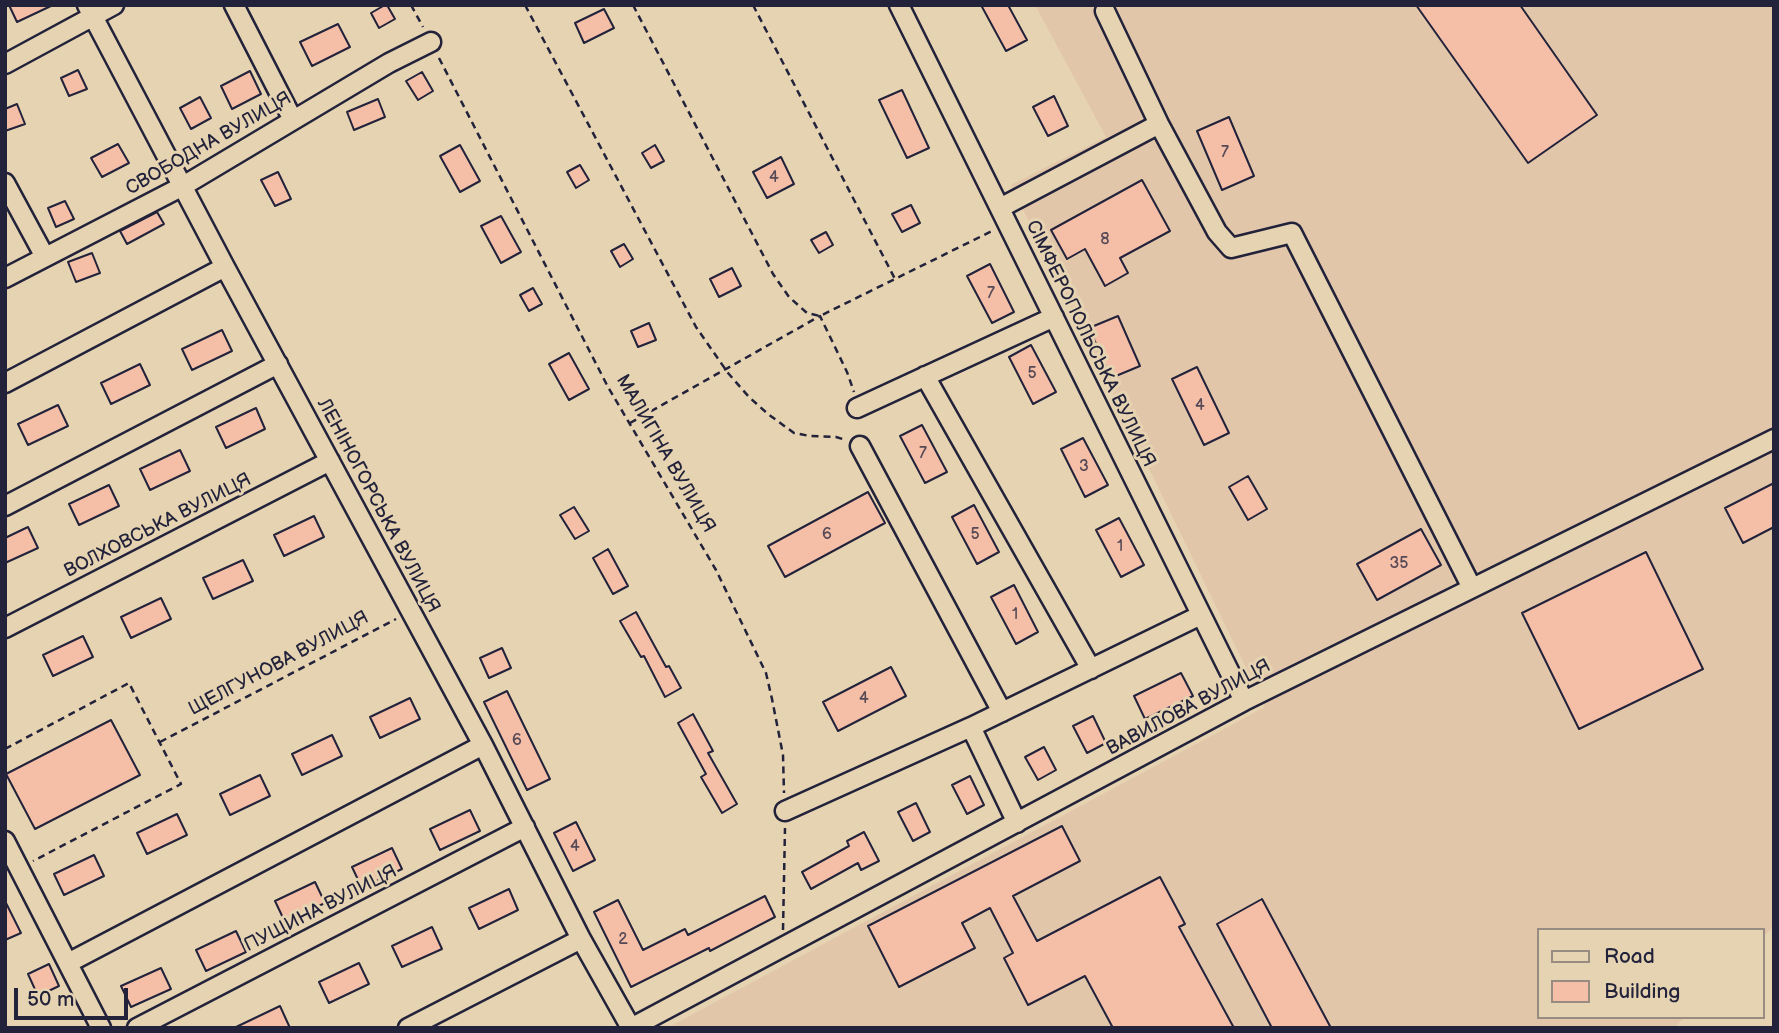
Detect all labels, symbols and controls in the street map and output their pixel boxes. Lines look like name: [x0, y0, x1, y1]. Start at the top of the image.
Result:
street label: СВОБОДНА ВУЛИЦЯ: [122, 87, 296, 201]
house number: 7: [1221, 143, 1229, 163]
house number: 4: [769, 168, 779, 188]
street label: СІМФЕРОПОЛЬСЬКА ВУЛИЦЯ: [1020, 217, 1160, 471]
house number: 8: [1100, 230, 1110, 250]
house number: 7: [987, 284, 995, 304]
house number: 5: [1027, 364, 1037, 384]
street label: МАЛИГІНА ВУЛИЦЯ: [610, 371, 720, 537]
street label: ЛЕНІНОГОРСЬКА ВУЛИЦЯ: [312, 395, 444, 617]
house number: 4: [1195, 396, 1205, 416]
house number: 7: [919, 444, 927, 464]
house number: 3: [1079, 457, 1089, 477]
street label: ВОЛХОВСЬКА ВУЛИЦЯ: [61, 469, 255, 583]
house number: 6: [822, 525, 832, 545]
house number: 5: [970, 525, 980, 545]
house number: 1: [1117, 537, 1123, 557]
house number: 35: [1389, 554, 1409, 574]
house number: 1: [1012, 605, 1018, 625]
street label: ЩЕЛГУНОВА ВУЛИЦЯ: [185, 607, 373, 721]
street label: ВАВИЛОВА ВУЛИЦЯ: [1103, 655, 1275, 761]
house number: 4: [859, 689, 869, 709]
house number: 6: [512, 731, 522, 751]
house number: 4: [570, 837, 580, 857]
street label: ПУЩИНА ВУЛИЦЯ: [241, 861, 401, 957]
legend: [1538, 928, 1765, 1019]
house number: 2: [618, 930, 628, 950]
text: Road: [1604, 944, 1655, 969]
scale bar: [18, 974, 131, 1018]
text: Building: [1604, 979, 1680, 1004]
text: 50 m: [27, 987, 74, 1012]

